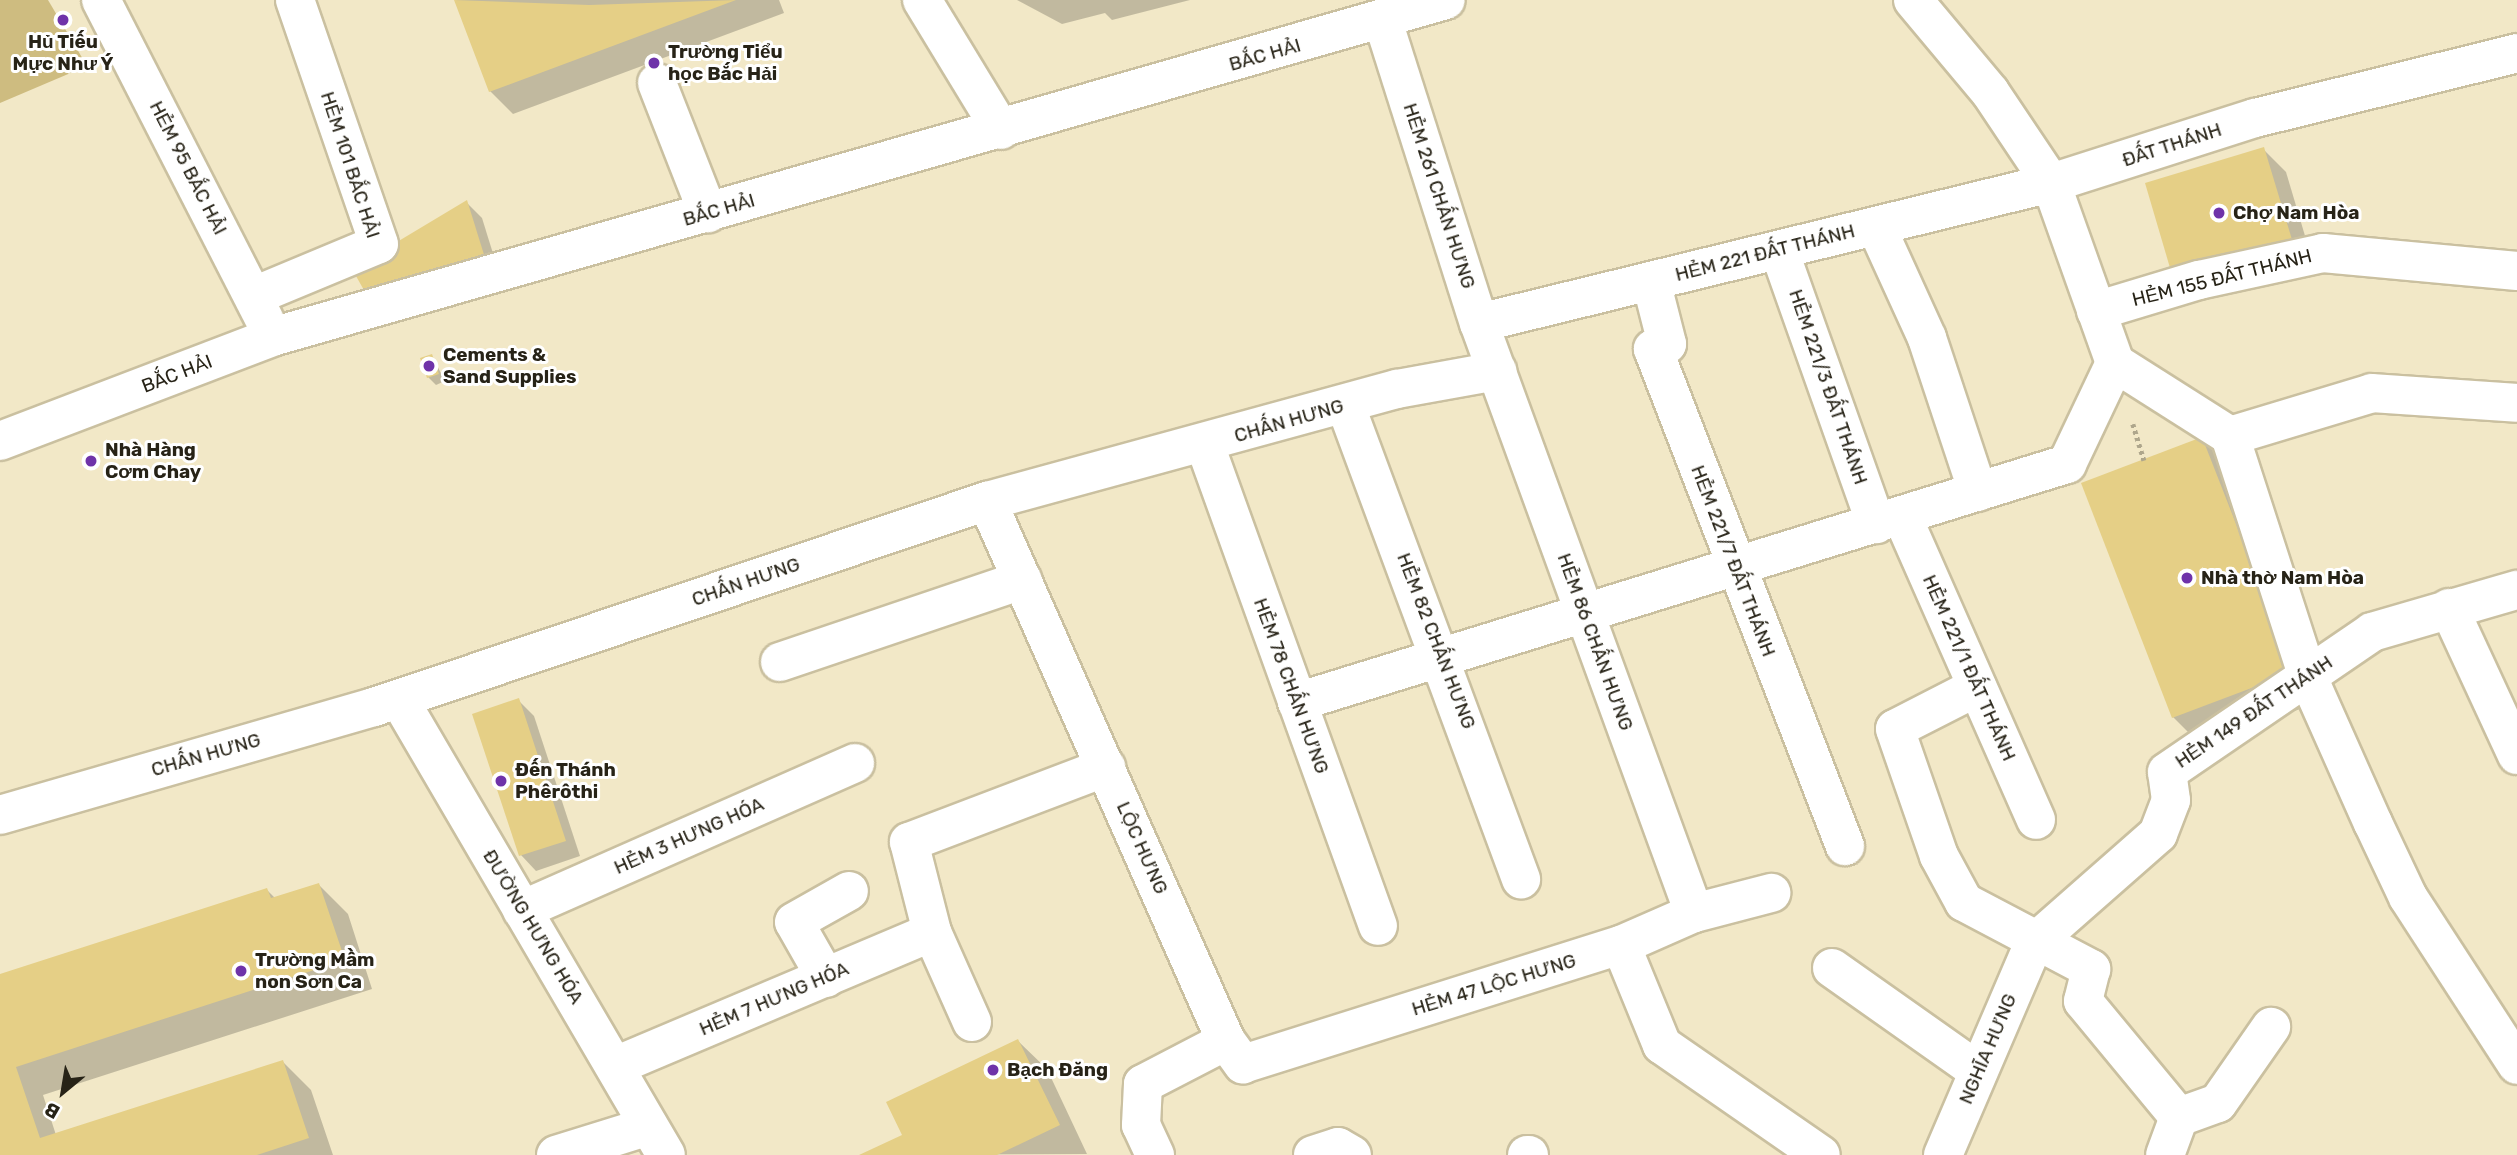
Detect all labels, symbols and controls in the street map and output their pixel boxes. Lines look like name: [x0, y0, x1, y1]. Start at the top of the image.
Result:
marker: Hủ Tiếu Mực Như Ý: [55, 12, 71, 28]
place label: Hủ Tiếu Mực Như Ý: [12, 31, 114, 75]
street label: BẮC HẢI: [1226, 34, 1304, 76]
place label: Trường Tiểu học Bắc Hải: [668, 41, 783, 85]
marker: Trường Tiểu học Bắc Hải: [646, 55, 662, 71]
street label: HẺM 101 BẮC HẢI: [316, 89, 384, 241]
street label: HẺM 95 BẮC HẢI: [144, 97, 232, 239]
street label: HẺM 261 CHẤN HƯNG: [1398, 100, 1480, 292]
street label: ĐẤT THÁNH: [2119, 118, 2225, 172]
street label: BẮC HẢI: [680, 189, 758, 231]
place label: Chợ Nam Hòa: [2233, 202, 2360, 224]
marker: Chợ Nam Hòa: [2211, 205, 2227, 221]
street label: HẺM 221 ĐẤT THÁNH: [1672, 220, 1858, 286]
street label: HẺM 155 ĐẤT THÁNH: [2129, 245, 2315, 311]
street label: HẺM 221/3 ĐẤT THÁNH: [1784, 286, 1872, 488]
place label: Cements & Sand Supplies: [443, 344, 576, 388]
street label: BẮC HẢI: [138, 350, 216, 398]
marker: Cements & Sand Supplies: [421, 358, 437, 374]
street label: CHẤN HƯNG: [1232, 395, 1346, 447]
place label: Nhà Hàng Cơm Chay: [105, 439, 201, 483]
marker: Nhà Hàng Cơm Chay: [83, 453, 99, 469]
street label: HẺM 221/7 ĐẤT THÁNH: [1686, 462, 1780, 660]
street label: HẺM 82 CHẤN HƯNG: [1392, 550, 1480, 732]
street label: HẺM 86 CHẤN HƯNG: [1552, 550, 1638, 734]
street label: CHẤN HƯNG: [689, 553, 803, 611]
place label: Nhà thờ Nam Hòa: [2201, 567, 2364, 589]
marker: Nhà thờ Nam Hòa: [2179, 570, 2195, 586]
street label: HẺM 221/1 ĐẤT THÁNH: [1917, 571, 2021, 765]
street label: HẺM 78 CHẤN HƯNG: [1249, 595, 1333, 777]
street label: HẺM 149 ĐẤT THÁNH: [2171, 651, 2337, 773]
street label: CHẤN HƯNG: [149, 729, 263, 781]
place label: Đến Thánh Phêrôthi: [515, 759, 616, 803]
marker: Đến Thánh Phêrôthi: [493, 773, 509, 789]
street label: HẺM 3 HƯNG HÓA: [611, 793, 767, 879]
street label: LỘC HƯNG: [1112, 798, 1172, 898]
street label: ĐƯỜNG HƯNG HÓA: [478, 846, 588, 1008]
place label: Trường Mầm non Sơn Ca: [255, 949, 375, 993]
street label: HẺM 47 LỘC HƯNG: [1409, 949, 1579, 1021]
street label: HẺM 7 HƯNG HÓA: [696, 957, 852, 1041]
marker: Trường Mầm non Sơn Ca: [233, 963, 249, 979]
street label: NGHĨA HƯNG: [1954, 990, 2022, 1108]
north arrow: [28, 1057, 98, 1127]
place label: Bạch Đăng: [1007, 1059, 1108, 1081]
marker: Bạch Đăng: [985, 1062, 1001, 1078]
text: B: [41, 1097, 64, 1124]

